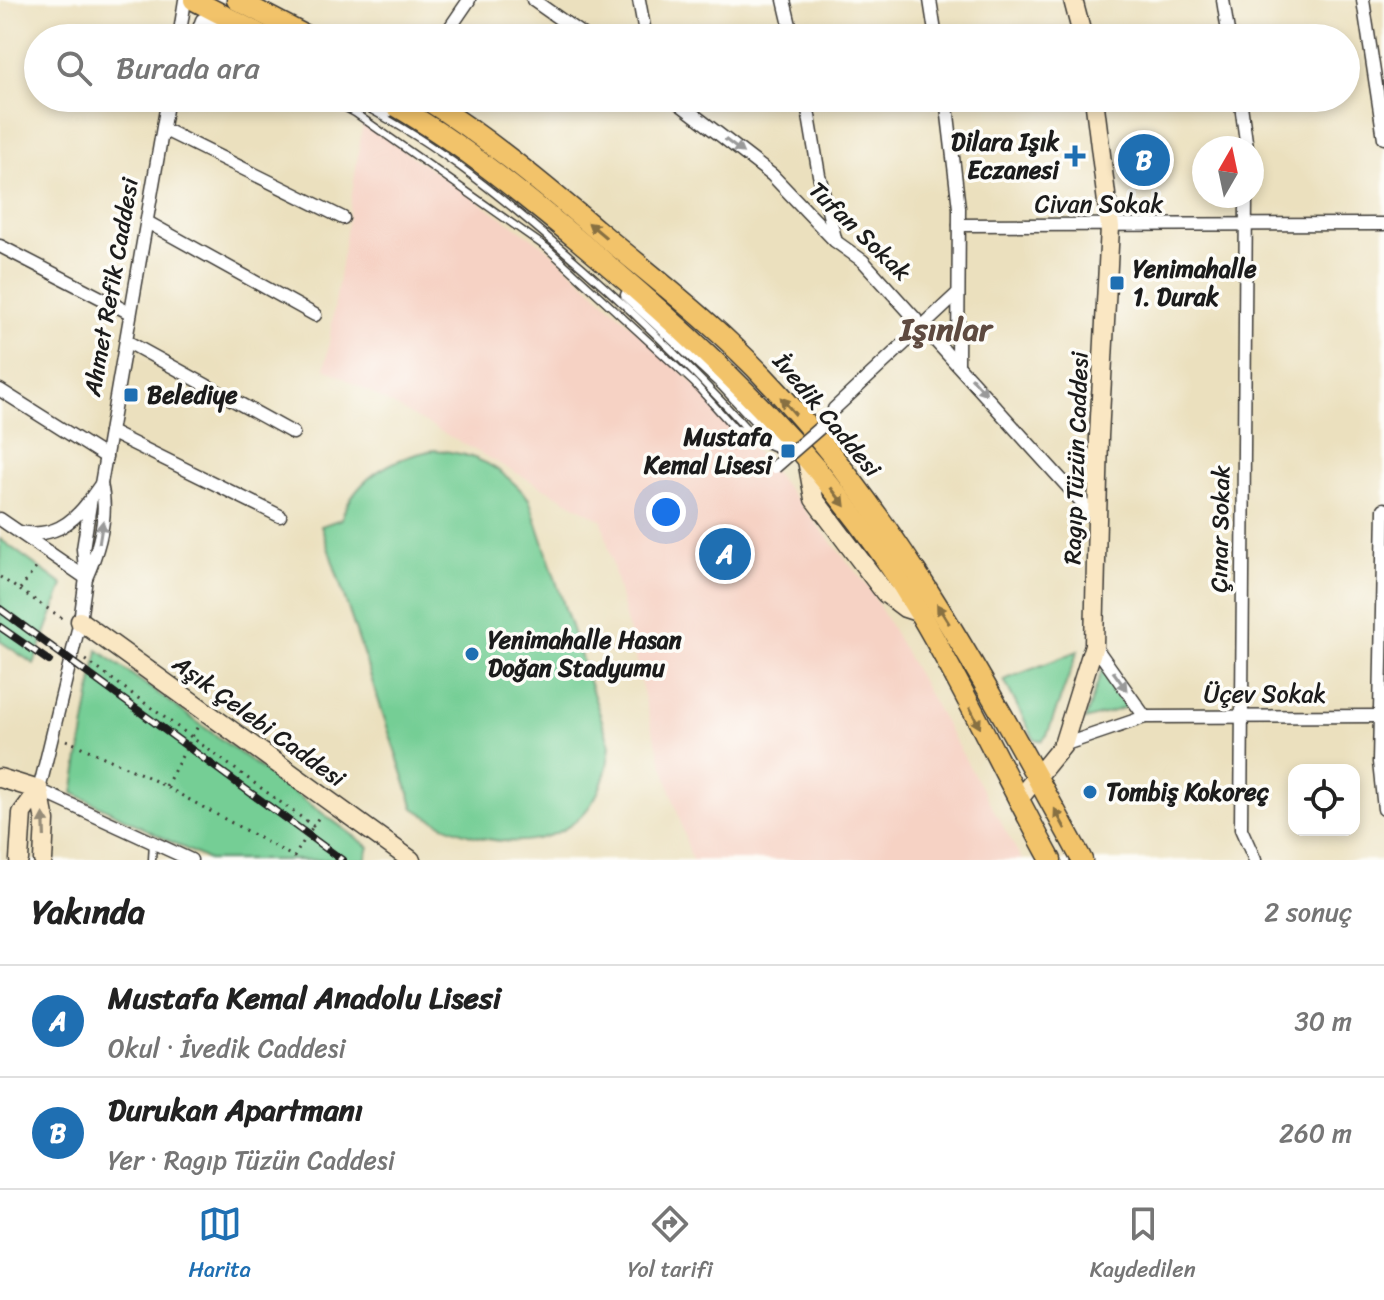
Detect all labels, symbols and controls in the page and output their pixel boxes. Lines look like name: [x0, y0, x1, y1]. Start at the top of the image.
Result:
search box: [24, 24, 1360, 112]
text: Burada ara: [116, 41, 259, 95]
icon: search: [52, 46, 96, 90]
place label: Dilara Işık Eczanesi: [951, 121, 1060, 191]
pin: B: [1118, 130, 1170, 190]
north arrow: [1192, 136, 1264, 208]
one-way arrow: [724, 137, 744, 153]
marker: Dilara Işık Eczanesi: [1066, 147, 1084, 165]
street label: Tufan Sokak: [799, 171, 922, 292]
street label: Ahmet Refik Caddesi: [71, 173, 151, 400]
street label: Civan Sokak: [1035, 183, 1163, 225]
one-way arrow: [587, 222, 607, 239]
place label: Yenimahalle 1. Durak: [1133, 248, 1257, 318]
marker: Yenimahalle 1. Durak: [1108, 274, 1126, 292]
district label: Işınlar: [898, 301, 994, 358]
street label: İvedik Caddesi: [761, 342, 893, 488]
street label: Ragıp Tüzün Caddesi: [1051, 350, 1101, 565]
place label: Belediye: [147, 374, 238, 416]
one-way arrow: [970, 376, 987, 396]
marker: Belediye: [122, 386, 140, 404]
one-way arrow: [780, 396, 797, 416]
place label: Mustafa Kemal Lisesi: [643, 416, 773, 486]
marker: Mustafa Kemal Lisesi: [779, 442, 797, 460]
street label: Çınar Sokak: [1198, 465, 1242, 593]
one-way arrow: [830, 487, 846, 508]
your location: [646, 492, 686, 532]
one-way arrow: [95, 519, 108, 544]
pin: A: [699, 524, 751, 584]
one-way arrow: [937, 603, 951, 625]
place label: Yenimahalle Hasan Doğan Stadyumu: [488, 619, 682, 689]
street label: Aşık Çelebi Caddesi: [163, 643, 355, 799]
marker: Yenimahalle Hasan Doğan Stadyumu: [463, 645, 481, 663]
one-way arrow: [1112, 670, 1127, 691]
street label: Üçev Sokak: [1204, 673, 1326, 715]
one-way arrow: [969, 706, 982, 729]
map controls: [1288, 764, 1360, 836]
button: locate: [1288, 764, 1360, 836]
place label: Tombiş Kokoreç: [1106, 771, 1270, 813]
marker: Tombiş Kokoreç: [1081, 783, 1099, 801]
one-way arrow: [1053, 808, 1066, 831]
one-way arrow: [37, 812, 50, 837]
text: Yakında: [32, 882, 145, 942]
text: 2 sonuç: [1264, 889, 1352, 935]
text: Mustafa Kemal Anadolu Lisesi: [108, 971, 501, 1025]
text: A: [49, 998, 67, 1044]
text: 30 m: [1295, 998, 1352, 1044]
text: Okul · İvedik Caddesi: [108, 1025, 346, 1071]
text: Durukan Apartmanı: [108, 1083, 363, 1137]
text: B: [50, 1110, 66, 1156]
text: 260 m: [1279, 1110, 1352, 1156]
text: Yer · Ragıp Tüzün Caddesi: [108, 1137, 395, 1183]
tab: Harita: [188, 1202, 251, 1289]
tab: Yol tarifi: [628, 1202, 713, 1289]
tab: Kaydedilen: [1090, 1202, 1196, 1289]

